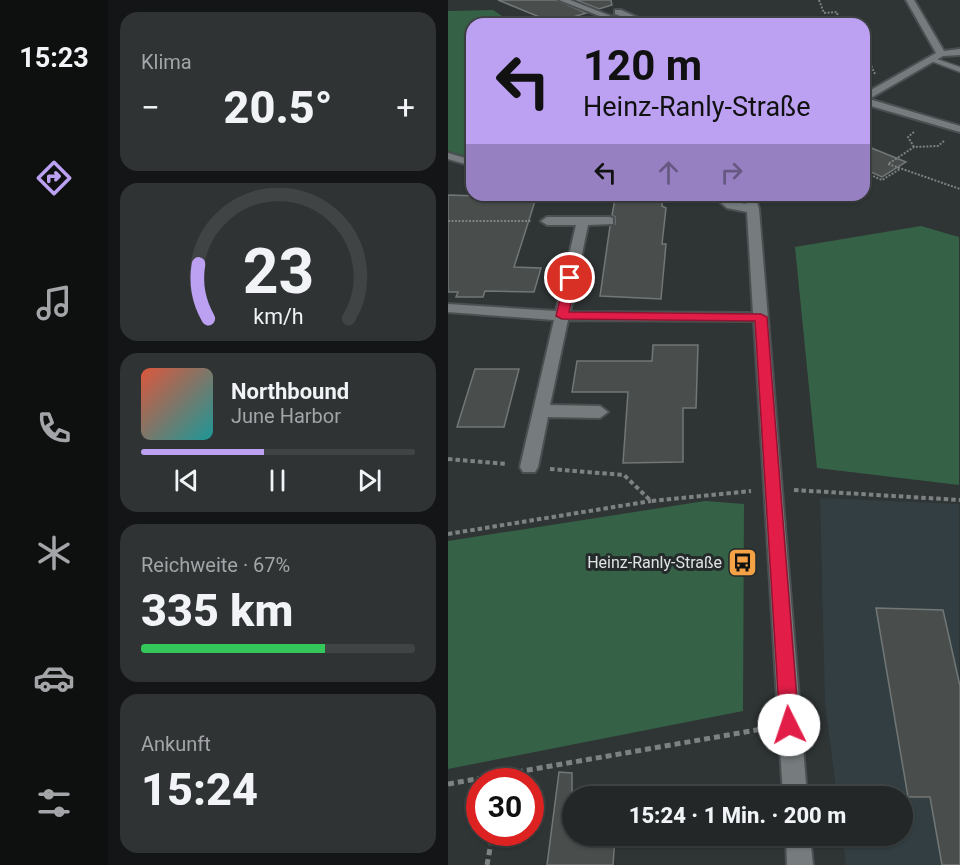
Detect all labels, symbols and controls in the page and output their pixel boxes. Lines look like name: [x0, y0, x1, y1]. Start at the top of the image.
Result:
text: 120 m: [583, 41, 702, 90]
text: 15:23: [19, 42, 89, 74]
icon: left: [484, 42, 562, 120]
text: Klima: [141, 50, 192, 74]
text: 20.5°: [224, 81, 333, 134]
text: −: [141, 88, 160, 127]
text: +: [396, 88, 415, 127]
text: Heinz-Ranly-Straße: [583, 91, 811, 123]
icon: left: [589, 156, 622, 189]
icon: ahead: [652, 156, 685, 189]
icon: right: [715, 156, 748, 189]
icon: directions: [33, 157, 75, 199]
text: 23: [242, 235, 314, 308]
pin: [544, 252, 595, 303]
icon: arrive: [553, 261, 586, 294]
icon: music: [33, 282, 75, 324]
text: km/h: [253, 304, 303, 329]
text: Northbound: [231, 379, 349, 404]
text: June Harbor: [231, 404, 341, 428]
icon: phone: [33, 407, 75, 449]
icon: previous: [170, 464, 203, 497]
icon: pause: [261, 464, 294, 497]
icon: next: [353, 464, 386, 497]
icon: climate: [33, 532, 75, 574]
bus stop icon: Heinz-Ranly-Straße: [727, 546, 759, 578]
text: Reichweite · 67%: [141, 553, 290, 577]
place label: Heinz-Ranly-Straße: [587, 553, 722, 572]
text: 335 km: [141, 584, 293, 637]
icon: car: [33, 657, 75, 699]
position arrow: [757, 693, 821, 757]
text: Ankunft: [141, 732, 211, 756]
text: 15:24: [141, 763, 258, 816]
speed limit sign: 30: [466, 768, 544, 846]
icon: filters: [33, 782, 75, 824]
text: 15:24 · 1 Min. · 200 m: [629, 803, 846, 828]

